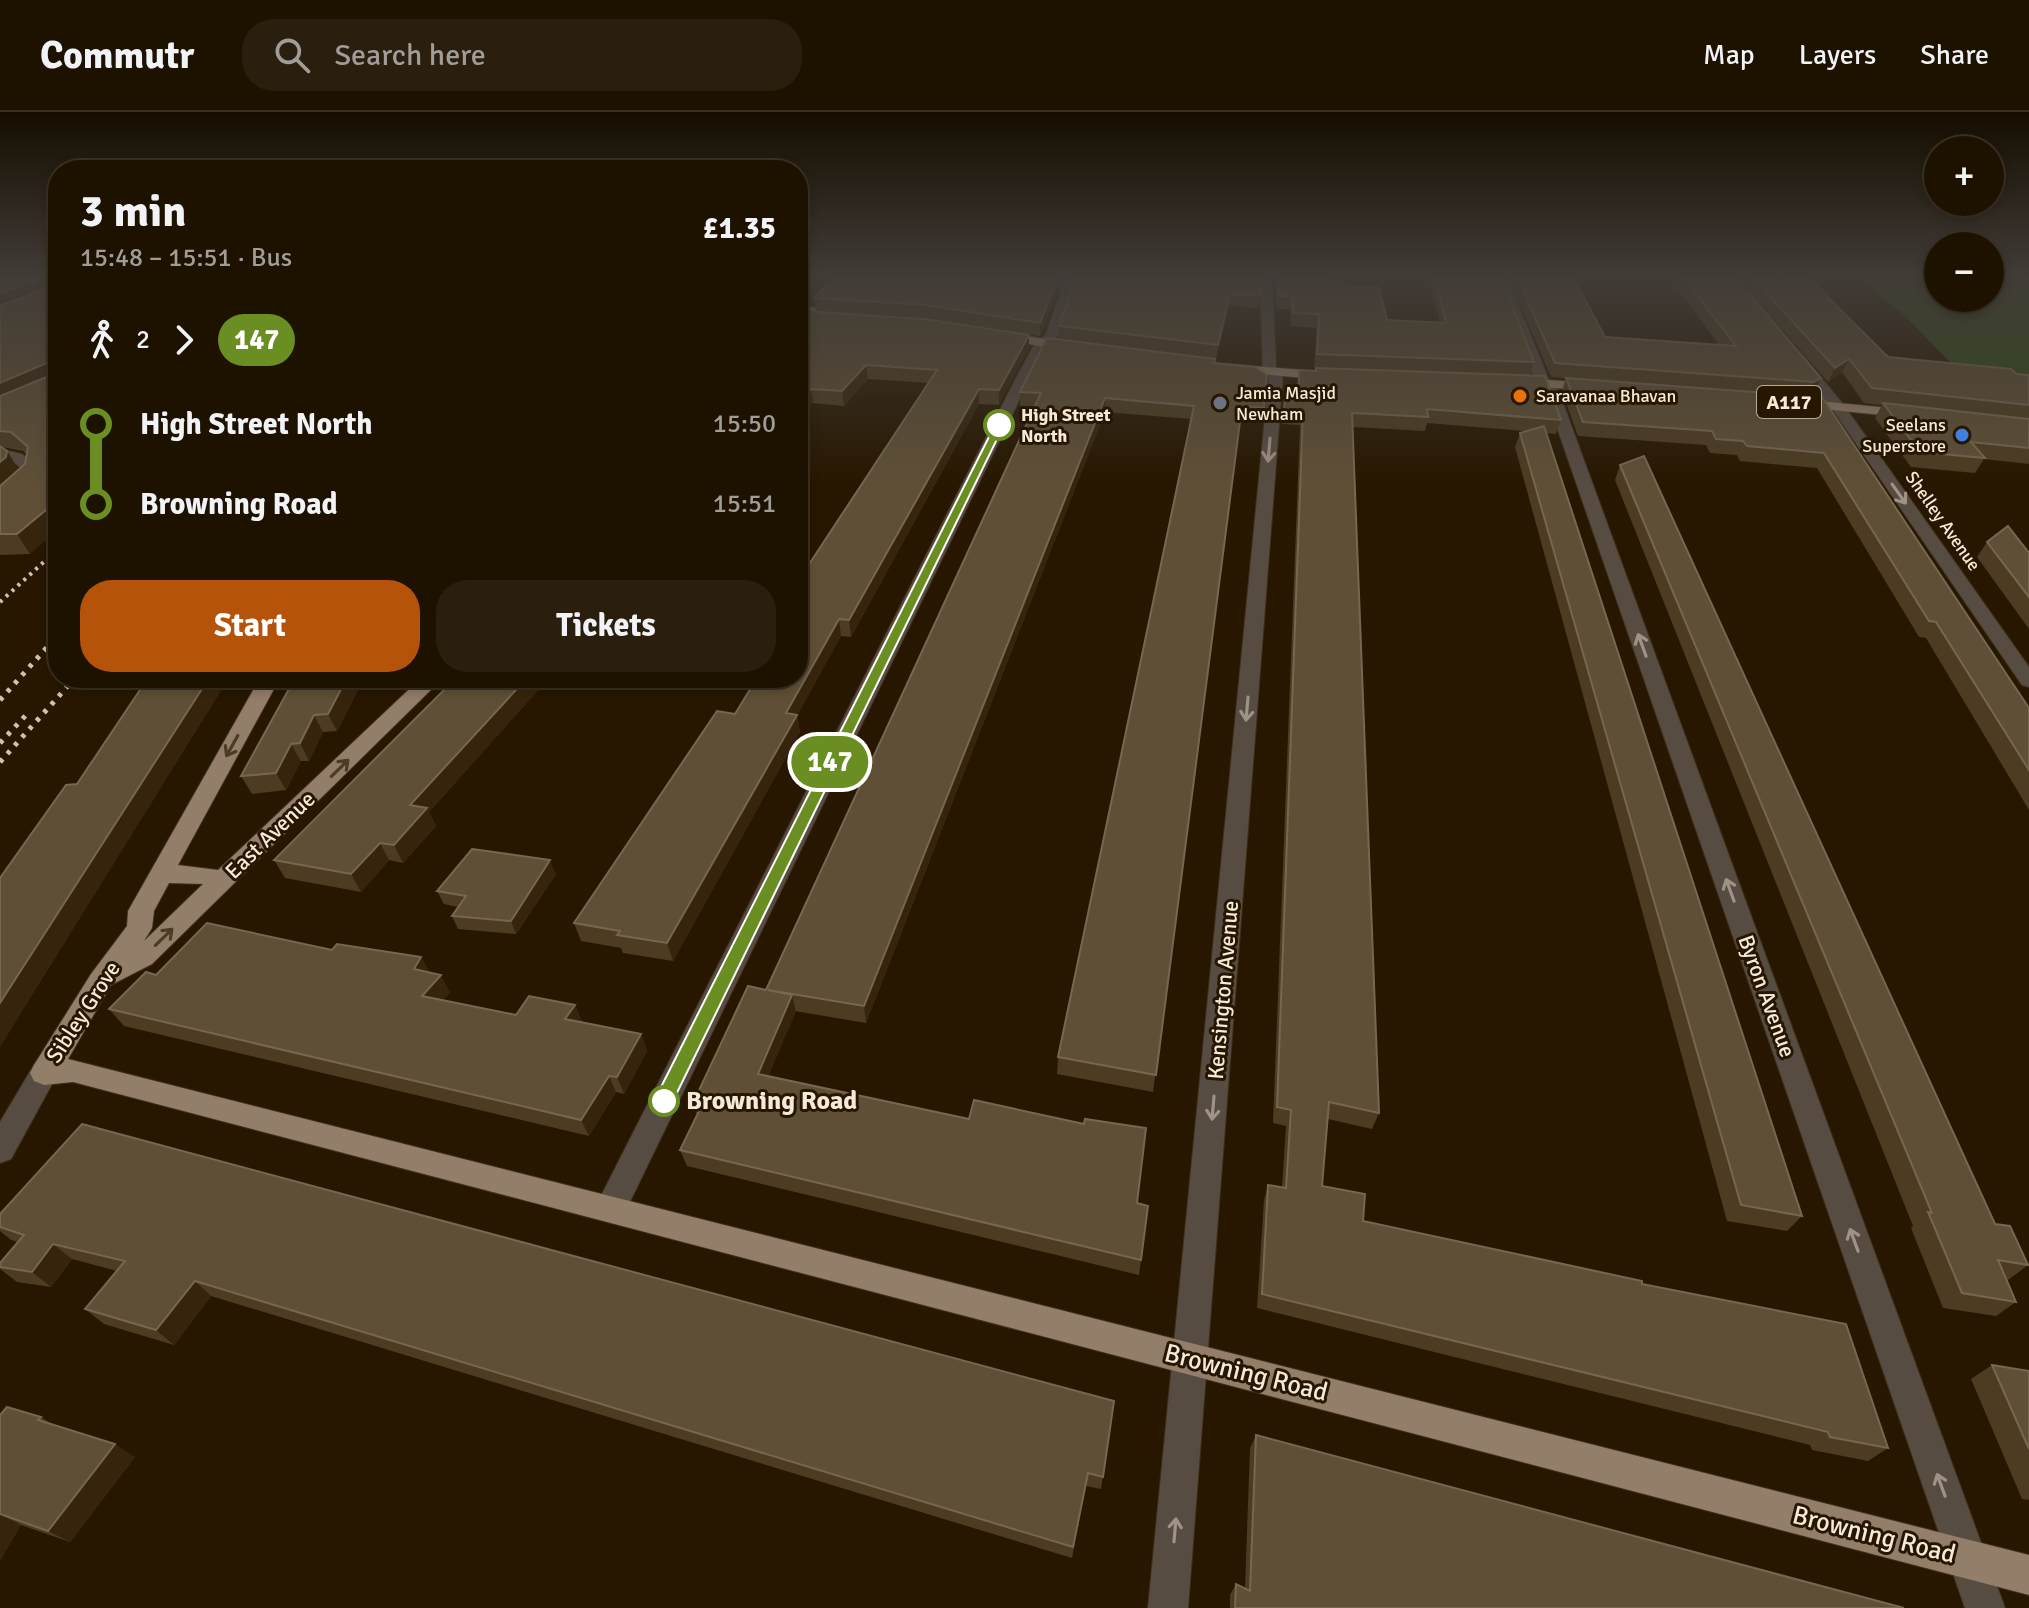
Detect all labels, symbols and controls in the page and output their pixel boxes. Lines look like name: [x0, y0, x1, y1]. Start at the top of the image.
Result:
search box: [242, 19, 802, 91]
text: Commutr: [40, 32, 194, 79]
icon: search: [270, 33, 314, 77]
text: Search here: [334, 37, 486, 74]
text: Map: [1703, 38, 1755, 72]
text: Layers: [1799, 38, 1876, 72]
text: Share: [1920, 38, 1989, 72]
map controls: [1924, 136, 2004, 312]
button: +: [1924, 136, 2004, 216]
text: 3 min: [80, 185, 186, 239]
text: £1.35: [703, 210, 776, 247]
button: −: [1924, 232, 2004, 312]
text: 15:48 – 15:51 · Bus: [80, 242, 292, 274]
icon: walk: [80, 318, 124, 362]
icon: forward: [162, 318, 206, 362]
text: 147: [234, 323, 279, 357]
text: 2: [136, 324, 150, 356]
place label: Jamia Masjid Newham: [1236, 382, 1336, 425]
place label: Saravanaa Bhavan: [1536, 385, 1676, 407]
road number: A117: [1757, 386, 1821, 418]
marker: Saravanaa Bhavan: [1511, 387, 1529, 405]
marker: Jamia Masjid Newham: [1211, 394, 1229, 412]
place label: High Street North: [1021, 404, 1111, 447]
text: High Street North: [140, 406, 373, 443]
text: 15:50: [713, 408, 776, 440]
marker: High Street North: [984, 410, 1014, 440]
place label: Seelans Superstore: [1862, 414, 1946, 457]
marker: Seelans Superstore: [1953, 426, 1971, 444]
one-way arrow: [1261, 436, 1276, 463]
street label: Shelley Avenue: [1901, 467, 1985, 575]
one-way arrow: [1891, 482, 1907, 504]
text: Browning Road: [140, 486, 338, 523]
text: 15:51: [713, 488, 776, 520]
button: Start: [80, 580, 420, 672]
button: Tickets: [436, 580, 776, 672]
one-way arrow: [1634, 633, 1649, 658]
one-way arrow: [1239, 695, 1254, 722]
one-way arrow: [224, 734, 239, 758]
line badge: 147: [784, 736, 876, 788]
text: 147: [807, 745, 853, 779]
one-way arrow: [329, 759, 349, 777]
street label: East Avenue: [219, 786, 321, 884]
one-way arrow: [1721, 878, 1736, 903]
street label: Kensington Avenue: [1202, 899, 1244, 1081]
one-way arrow: [154, 928, 174, 947]
street label: Byron Avenue: [1732, 931, 1802, 1061]
street label: Sibley Grove: [40, 956, 126, 1068]
place label: Browning Road: [686, 1085, 857, 1117]
marker: Browning Road: [649, 1086, 679, 1116]
one-way arrow: [1205, 1094, 1220, 1121]
one-way arrow: [1845, 1228, 1860, 1253]
street label: Browning Road: [1161, 1337, 1331, 1409]
one-way arrow: [1933, 1473, 1947, 1498]
street label: Browning Road: [1789, 1499, 1959, 1571]
one-way arrow: [1168, 1517, 1183, 1544]

